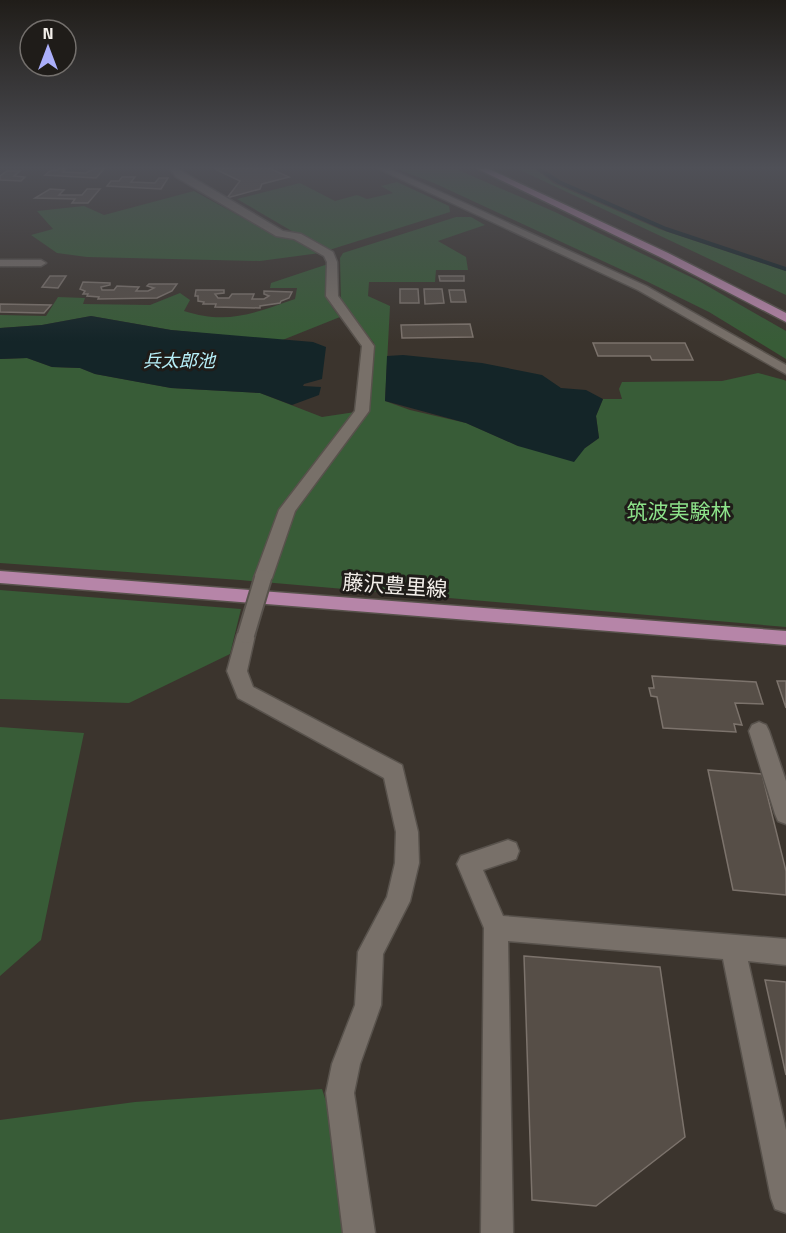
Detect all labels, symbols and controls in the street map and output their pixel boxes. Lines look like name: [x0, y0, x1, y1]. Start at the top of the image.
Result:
north arrow: [18, 18, 78, 78]
text: N: [42, 21, 54, 45]
water label: 兵太郎池: [143, 347, 217, 374]
park label: 筑波実験林: [627, 495, 732, 527]
street label: 藤沢豊里線: [342, 565, 448, 605]

